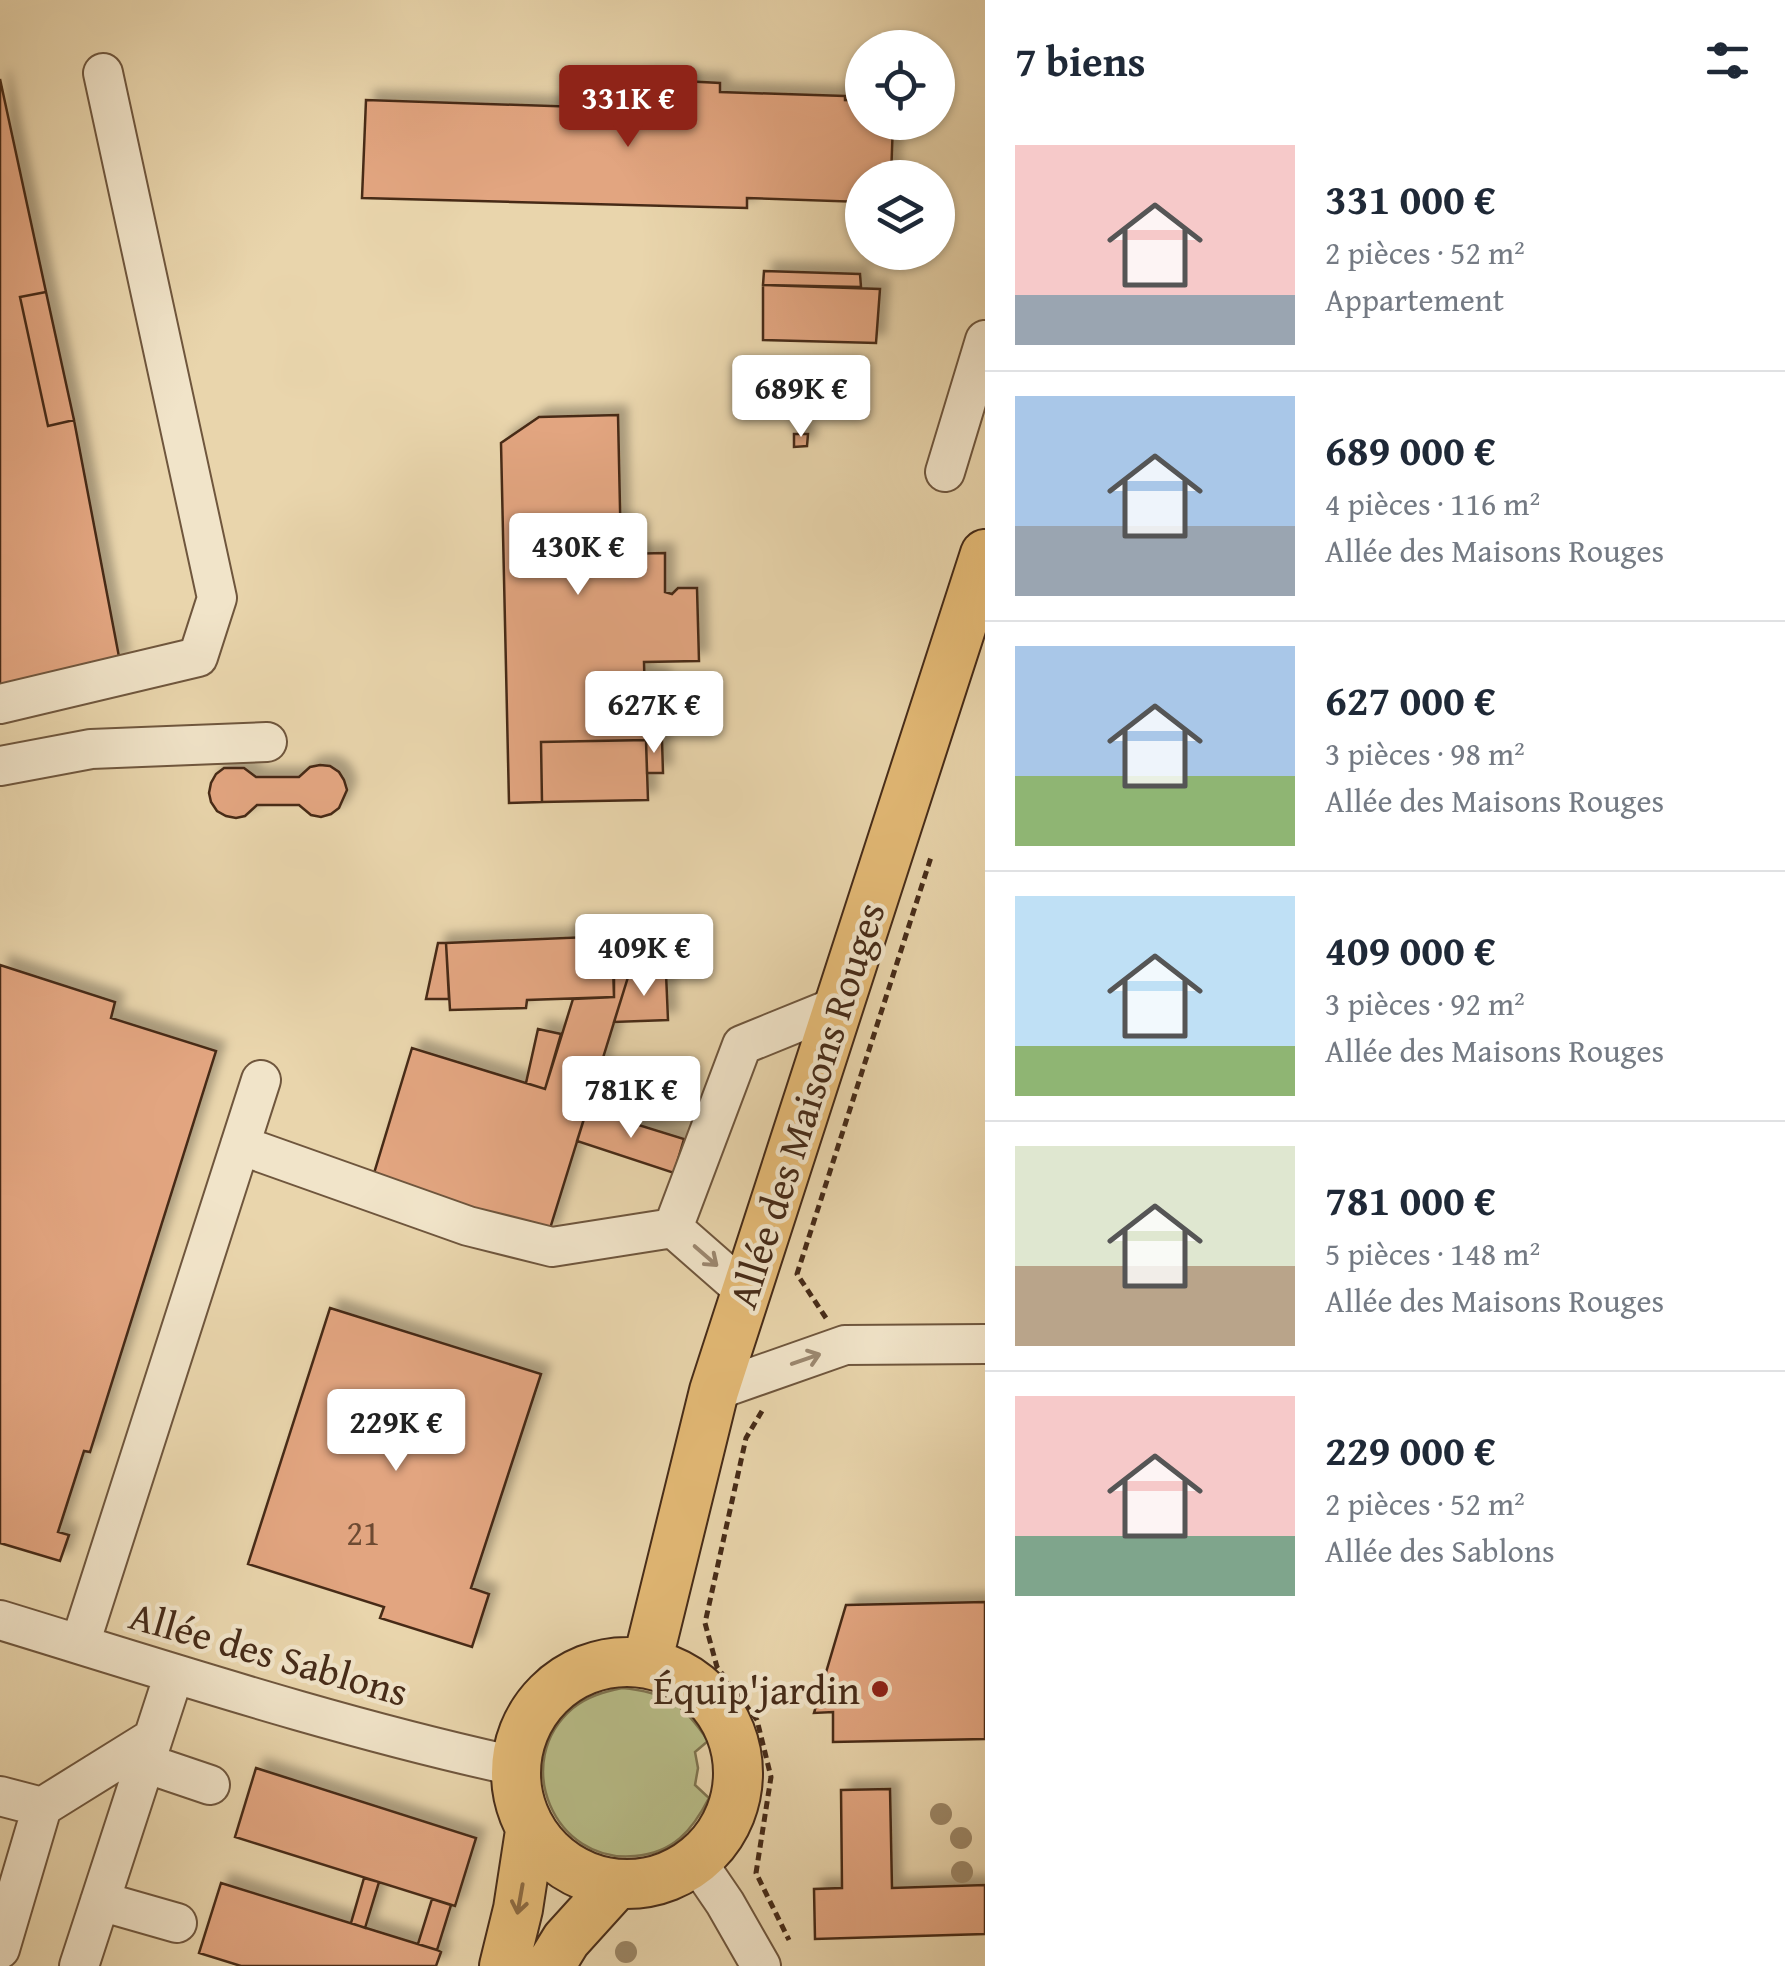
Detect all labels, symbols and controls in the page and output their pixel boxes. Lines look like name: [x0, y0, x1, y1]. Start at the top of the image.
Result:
map controls: [845, 30, 955, 270]
button: locate: [845, 30, 955, 140]
text: 7 biens: [1015, 30, 1146, 91]
icon: filters: [1700, 33, 1755, 88]
pin: 331K €: [547, 65, 709, 150]
text: 331K €: [581, 74, 675, 121]
button: layers: [845, 160, 955, 270]
text: 331 000 €: [1325, 168, 1496, 229]
icon: home: [1095, 185, 1215, 305]
text: 2 pièces · 52 m²: [1325, 229, 1525, 276]
text: Appartement: [1325, 276, 1504, 323]
pin: 689K €: [720, 355, 882, 440]
text: 689K €: [754, 364, 848, 411]
text: 689 000 €: [1325, 419, 1496, 480]
icon: home: [1095, 436, 1215, 556]
text: 4 pièces · 116 m²: [1325, 480, 1540, 527]
pin: 430K €: [497, 513, 659, 598]
text: 430K €: [531, 522, 625, 569]
text: Allée des Maisons Rouges: [1325, 527, 1664, 574]
text: 627 000 €: [1325, 669, 1496, 730]
pin: 627K €: [573, 671, 735, 756]
text: 627K €: [607, 680, 701, 727]
icon: home: [1095, 686, 1215, 806]
text: 3 pièces · 98 m²: [1325, 730, 1525, 777]
text: Allée des Maisons Rouges: [1325, 777, 1664, 824]
street label: Allée des Maisons Rouges: [712, 894, 900, 1316]
pin: 409K €: [563, 914, 725, 999]
text: 409 000 €: [1325, 919, 1496, 980]
text: 409K €: [597, 923, 691, 970]
icon: home: [1095, 936, 1215, 1056]
text: 3 pièces · 92 m²: [1325, 980, 1525, 1027]
text: Allée des Maisons Rouges: [1325, 1027, 1664, 1074]
pin: 781K €: [550, 1056, 712, 1141]
text: 781K €: [584, 1065, 678, 1112]
text: 781 000 €: [1325, 1169, 1496, 1230]
icon: home: [1095, 1186, 1215, 1306]
text: 5 pièces · 148 m²: [1325, 1230, 1540, 1277]
one-way arrow: [693, 1245, 718, 1268]
text: Allée des Maisons Rouges: [1325, 1277, 1664, 1324]
one-way arrow: [790, 1349, 821, 1367]
pin: 229K €: [315, 1389, 477, 1474]
text: 229K €: [349, 1398, 443, 1445]
text: 229 000 €: [1325, 1419, 1496, 1480]
icon: home: [1095, 1436, 1215, 1556]
text: 2 pièces · 52 m²: [1325, 1480, 1525, 1527]
house number: 21: [346, 1507, 380, 1558]
text: Allée des Sablons: [1325, 1527, 1555, 1574]
street label: Allée des Sablons: [123, 1585, 415, 1721]
place label: Équip'jardin: [653, 1660, 860, 1719]
marker: Équip'jardin: [869, 1678, 891, 1700]
one-way arrow: [509, 1882, 528, 1914]

